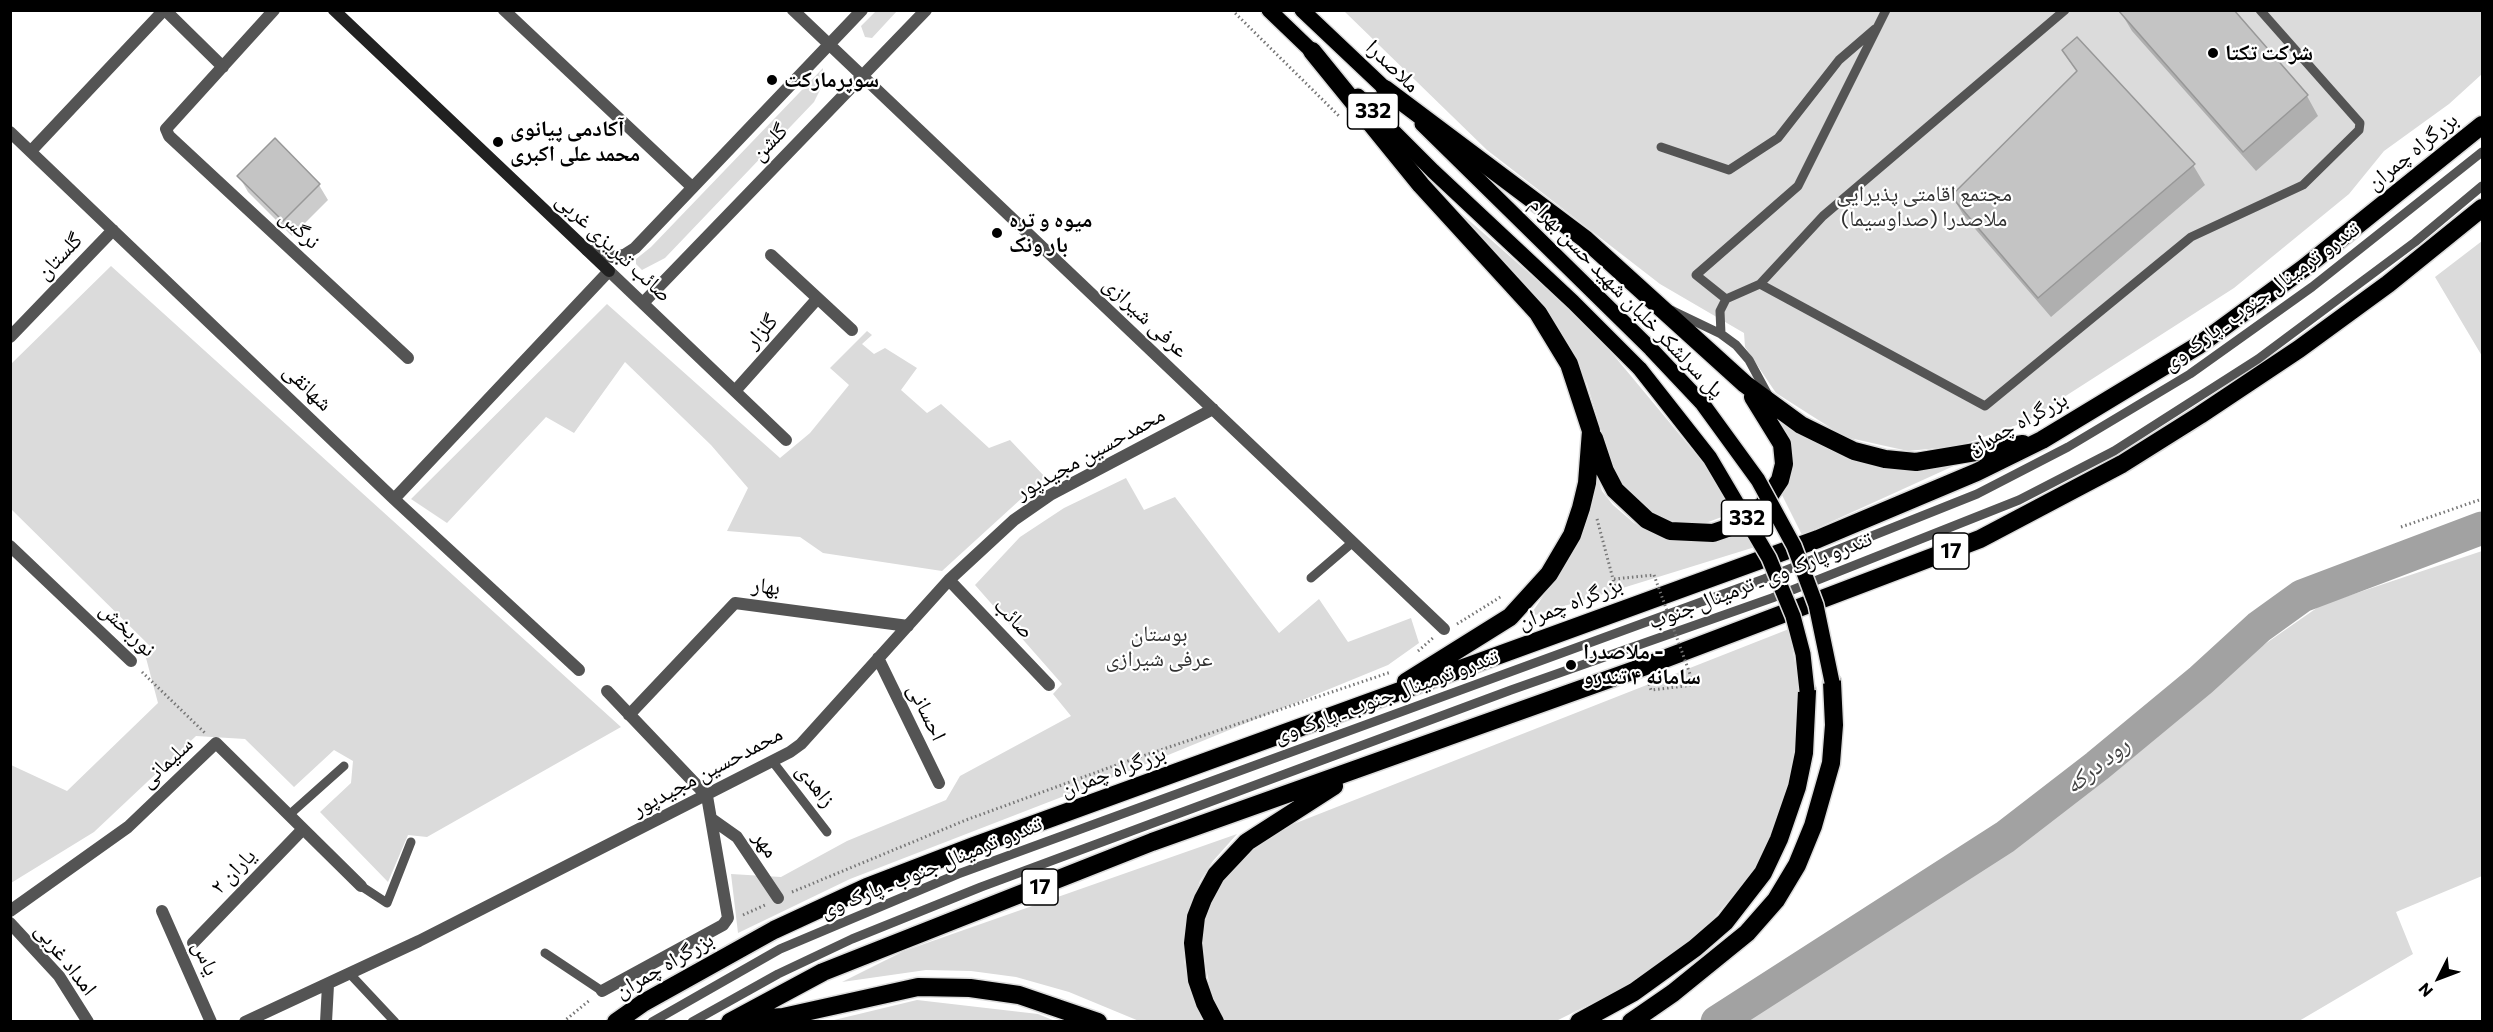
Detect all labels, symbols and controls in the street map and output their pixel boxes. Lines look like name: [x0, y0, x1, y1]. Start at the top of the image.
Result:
street label: ملاصدرا: [1360, 34, 1426, 98]
place label: شرکت تکتا: [2225, 40, 2313, 66]
marker: شرکت تکتا: [2206, 46, 2220, 60]
place label: سوپرمارکت: [784, 67, 879, 93]
marker: سوپرمارکت: [765, 73, 779, 87]
road number: 332: [1348, 93, 1398, 129]
street label: بزرگراه چمران: [2361, 106, 2463, 196]
place label: آکادمی پیانوی محمد علی‌ اکبری: [510, 116, 640, 168]
street label: گلشن: [745, 118, 793, 166]
marker: آکادمی پیانوی محمد علی‌ اکبری: [491, 135, 505, 149]
park label: مجتمع اقامتی پذیرایی ملاصدرا (صداوسیما): [1836, 181, 2012, 232]
street label: صائب تبریزی غربی: [550, 186, 678, 308]
street label: پل سرلشکر خلبان شهید حسن بهرام: [1524, 191, 1730, 403]
street label: نرگس: [274, 204, 326, 254]
place label: میوه و تره بار ونک: [1009, 207, 1092, 258]
street label: تندرو ترمینال جنوب ـ پارک وی: [2157, 216, 2365, 376]
marker: میوه و تره بار ونک: [990, 226, 1004, 240]
street label: گلستان: [30, 227, 88, 285]
street label: عرفی شیرازی: [1098, 271, 1194, 363]
street label: گلزار: [739, 308, 783, 354]
street label: شهانقی: [278, 357, 338, 417]
street label: بزرگراه چمران: [1962, 386, 2072, 460]
street label: محمدحسین مجیدپور: [1011, 401, 1169, 505]
road number: 332: [1722, 500, 1772, 536]
street label: تندرو پارک وی ـ ترمینال جنوب: [1644, 525, 1876, 635]
road number: 17: [1933, 533, 1969, 569]
street label: بهار: [750, 571, 782, 601]
street label: بزرگراه چمران: [1514, 571, 1626, 635]
street label: صائب: [988, 592, 1040, 644]
street label: نوربخش: [94, 596, 162, 662]
park label: بوستان عرفی شیرازی: [1105, 621, 1213, 672]
place label: ملاصدرا - سامانه ۴ تندرو: [1583, 639, 1701, 690]
street label: تندرو ترمینال جنوب ـ پارک وی: [1270, 643, 1502, 749]
marker: ملاصدرا - سامانه ۴ تندرو: [1564, 658, 1578, 672]
street label: احسانی: [902, 679, 952, 745]
street label: محمدحسین مجیدپور: [627, 720, 787, 822]
water label: رود درکه: [2059, 730, 2135, 800]
street label: سلیمانی: [134, 731, 198, 793]
street label: بزرگراه چمران: [1057, 740, 1169, 802]
street label: زاهدی: [791, 758, 841, 812]
street label: تندرو ترمینال جنوب ـ پارک وی: [816, 810, 1046, 924]
street label: مهر: [747, 825, 785, 863]
street label: یاران ٢: [205, 842, 261, 900]
road number: 17: [1022, 869, 1058, 905]
street label: امداد غربی: [29, 917, 103, 1001]
street label: بزرگراه چمران: [610, 926, 718, 1004]
street label: یاس: [187, 936, 225, 980]
north arrow: [2409, 948, 2469, 1008]
text: N: [2414, 980, 2436, 1001]

